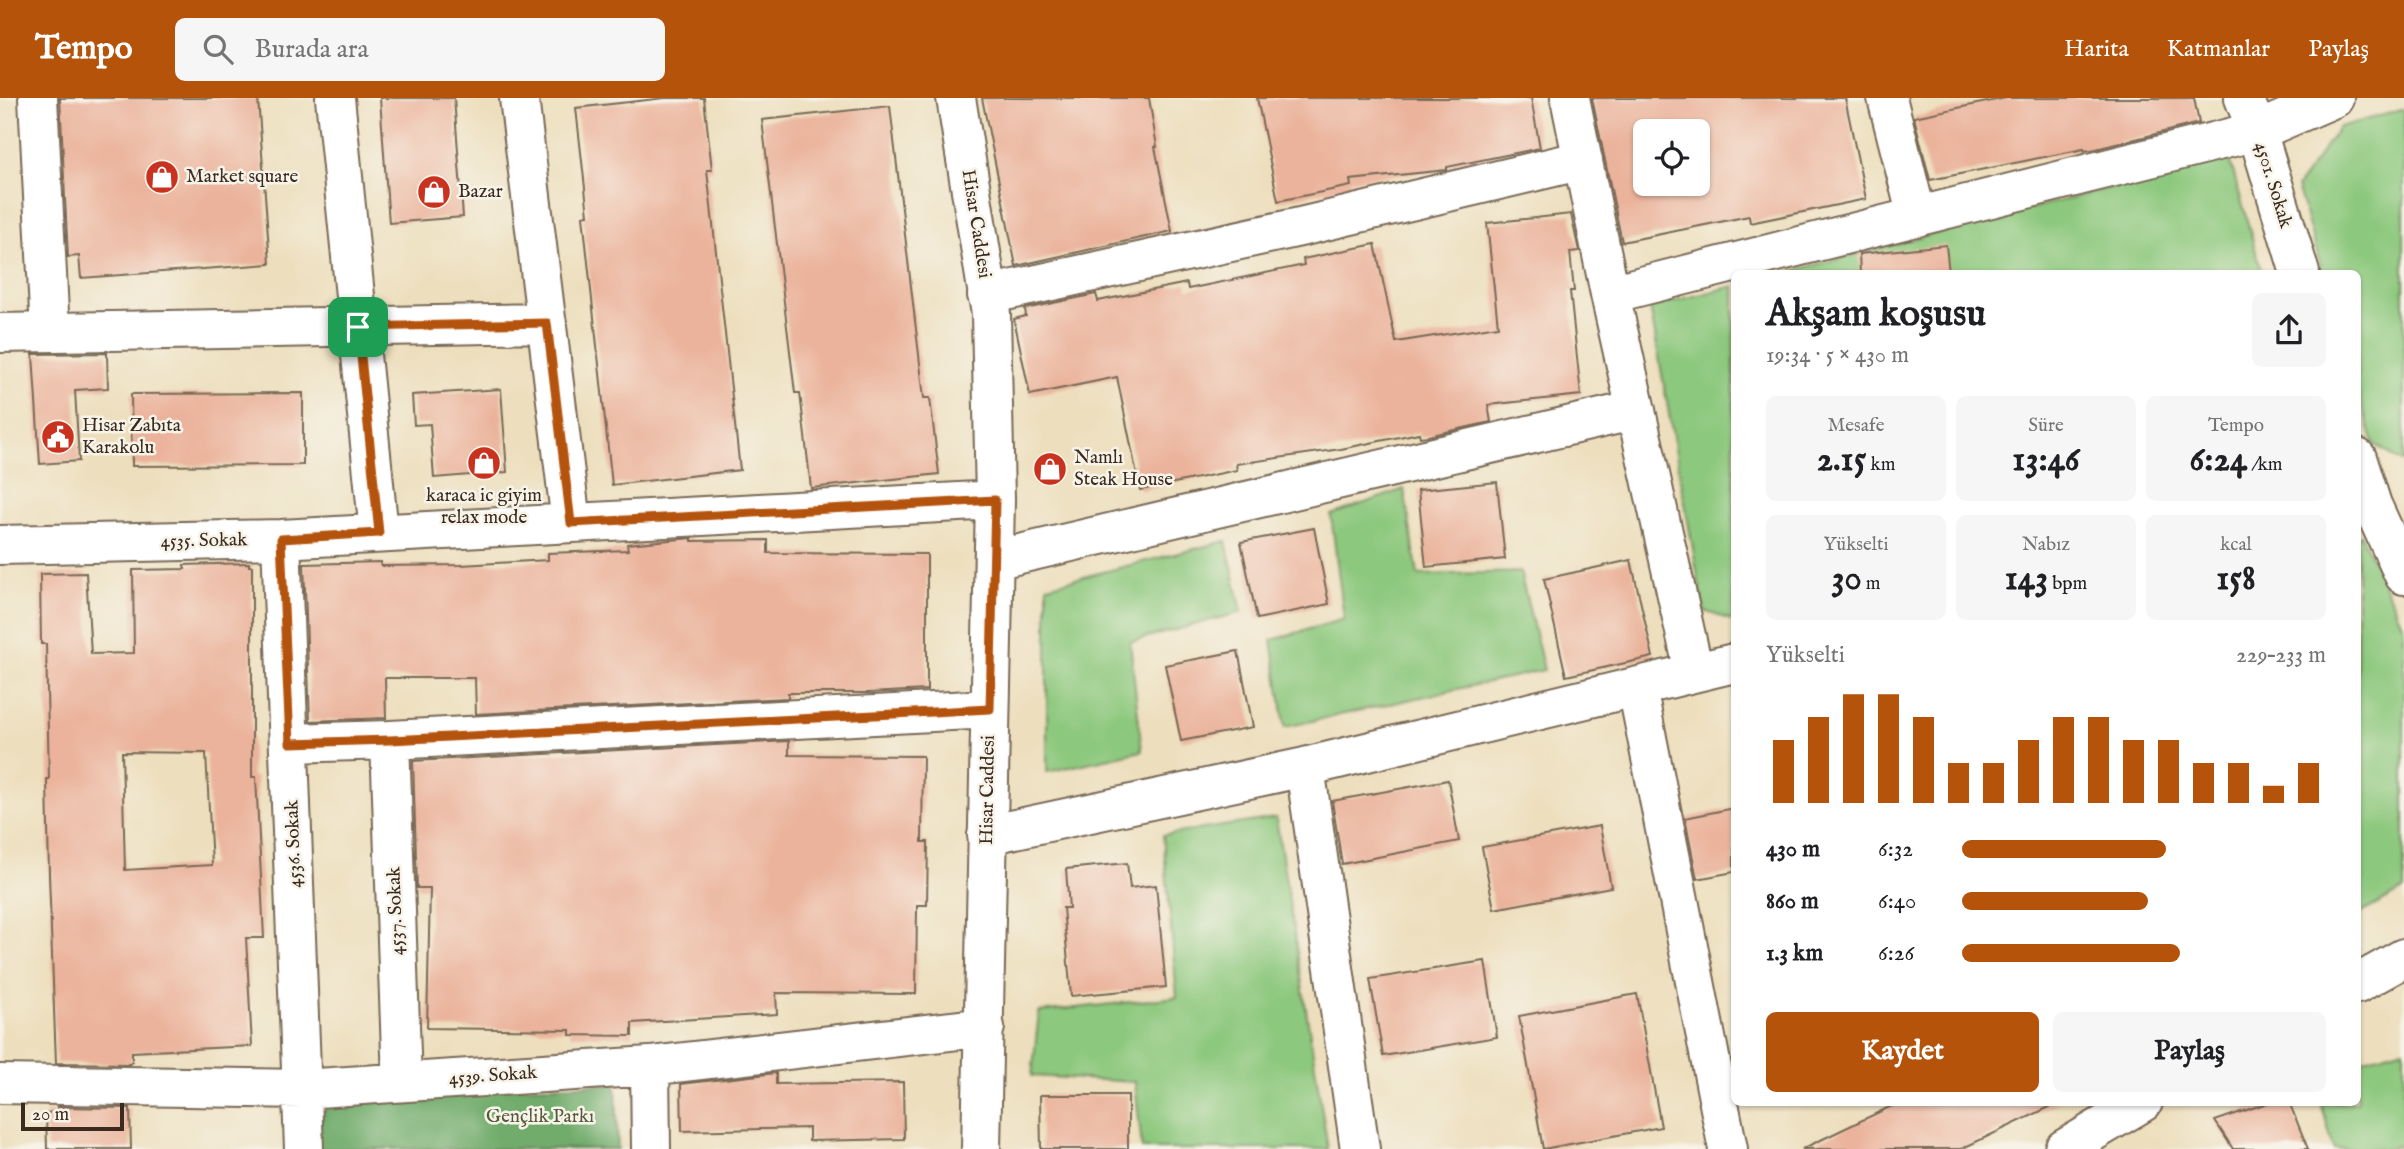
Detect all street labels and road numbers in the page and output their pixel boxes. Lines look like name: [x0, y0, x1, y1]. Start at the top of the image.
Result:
street label: 4501. Sokak: [2249, 139, 2298, 232]
street label: Hisar Caddesi: [956, 168, 996, 280]
street label: 4535. Sokak: [160, 528, 248, 554]
street label: Hisar Caddesi: [975, 735, 1001, 845]
street label: 4536. Sokak: [280, 799, 308, 888]
street label: 4537. Sokak: [382, 865, 410, 956]
street label: 4539. Sokak: [448, 1061, 539, 1091]

